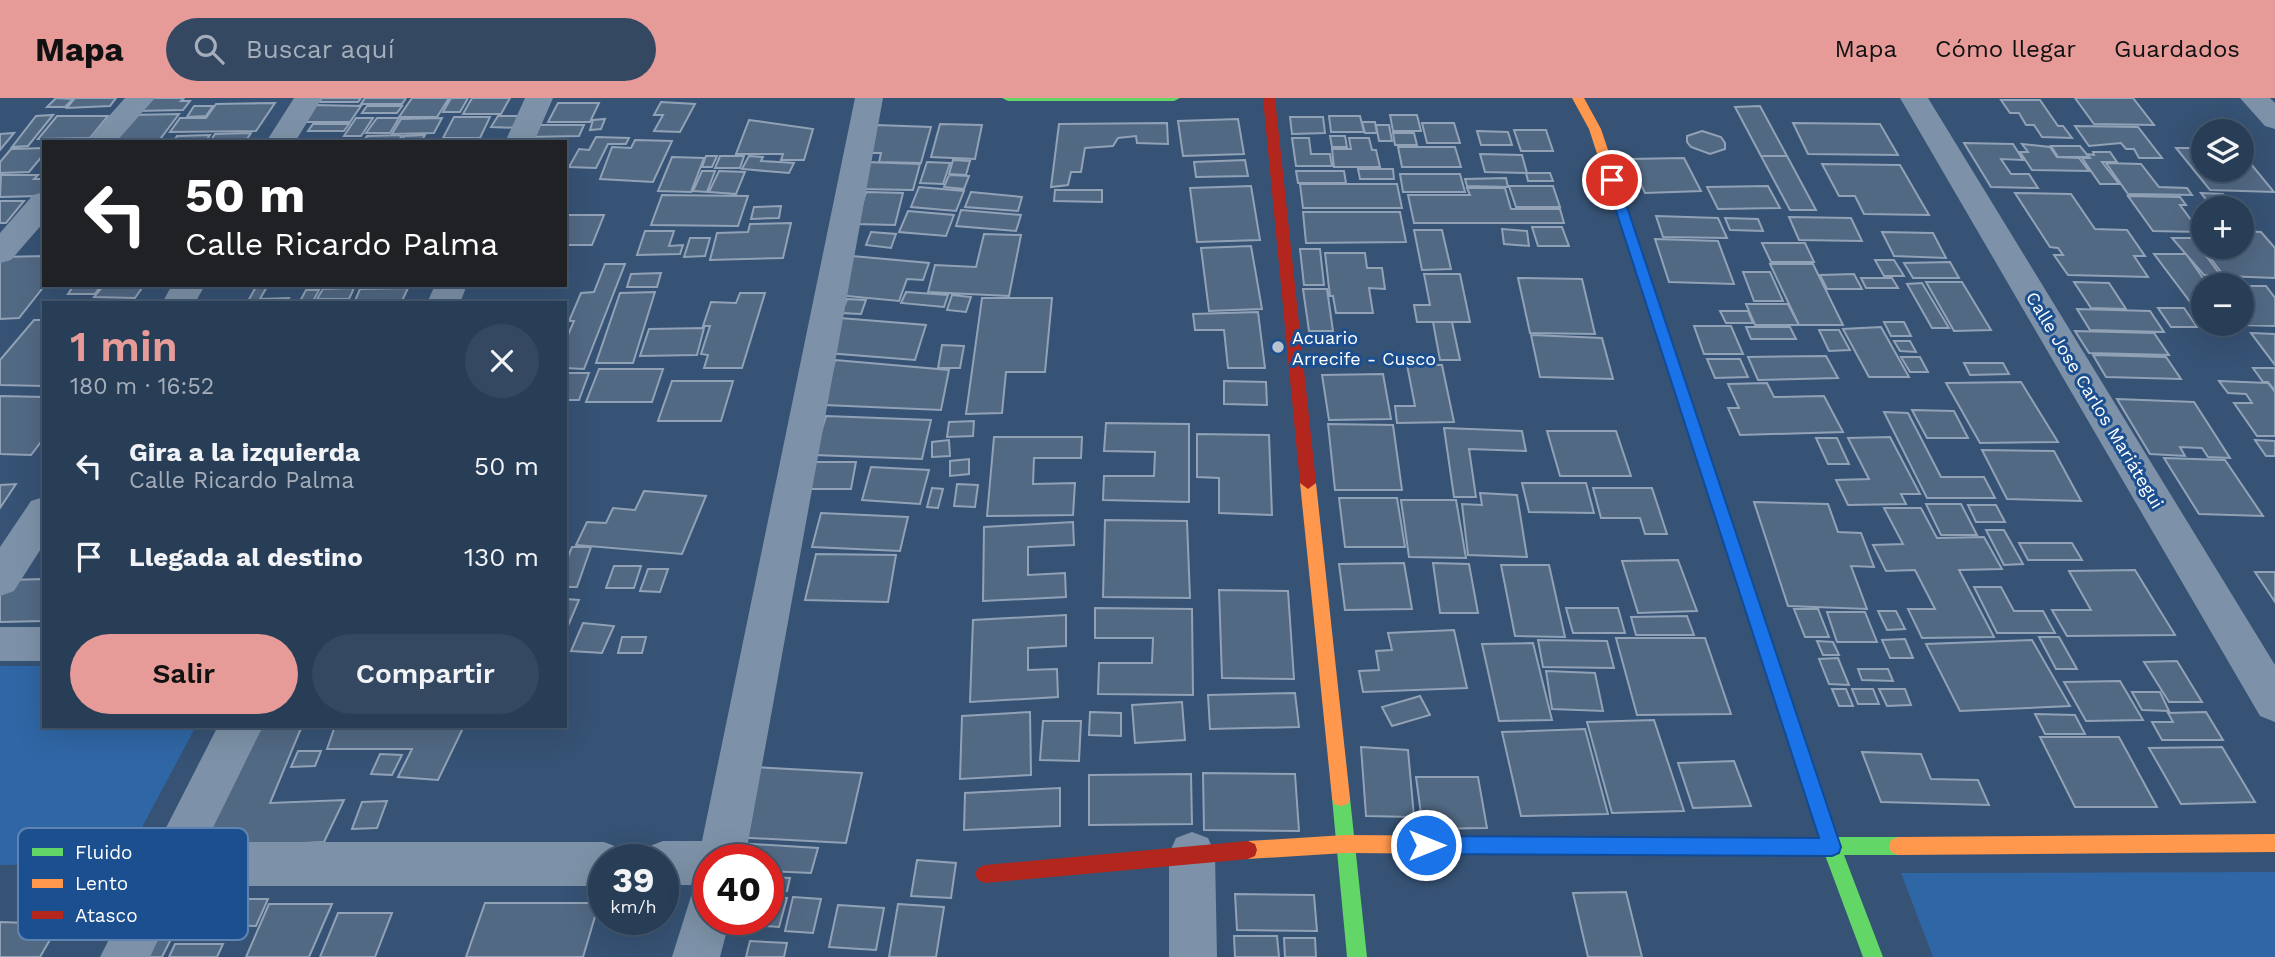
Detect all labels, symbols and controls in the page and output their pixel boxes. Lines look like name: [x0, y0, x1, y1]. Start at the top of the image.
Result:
search box: [166, 18, 656, 81]
text: Mapa: [35, 30, 124, 69]
icon: search: [190, 30, 228, 68]
text: Buscar aquí: [246, 34, 395, 64]
text: Mapa: [1835, 35, 1897, 63]
text: Cómo llegar: [1935, 35, 2076, 63]
text: Guardados: [2114, 35, 2240, 63]
map controls: [2191, 119, 2254, 336]
button: layers: [2191, 119, 2254, 182]
pin: [1582, 150, 1642, 210]
icon: arrive: [1593, 161, 1631, 199]
text: 50 m: [185, 166, 305, 224]
icon: left: [70, 168, 161, 259]
button: +: [2191, 196, 2254, 259]
text: Calle Ricardo Palma: [185, 225, 498, 263]
button: −: [2191, 273, 2254, 336]
street label: Calle Jose Carlos Mariátegui: [2022, 288, 2168, 512]
text: 1 min: [70, 322, 178, 371]
button: close: [465, 324, 539, 398]
place label: Acuario Arrecife - Cusco: [1292, 327, 1436, 369]
marker: Acuario Arrecife - Cusco: [1270, 339, 1286, 355]
text: 180 m · 16:52: [70, 373, 214, 400]
text: Gira a la izquierda: [129, 437, 360, 467]
icon: left: [70, 447, 108, 485]
text: 50 m: [474, 451, 539, 481]
text: Calle Ricardo Palma: [129, 467, 354, 494]
icon: arrive: [70, 538, 108, 576]
text: Llegada al destino: [129, 542, 363, 572]
text: 130 m: [464, 542, 539, 572]
button: Salir: [70, 634, 298, 714]
button: Compartir: [312, 634, 539, 714]
position arrow: [1389, 808, 1463, 882]
legend: [18, 828, 248, 940]
text: Fluido: [75, 841, 133, 864]
speed limit sign: 40: [693, 844, 784, 935]
text: 39: [612, 859, 655, 901]
text: Lento: [75, 872, 128, 895]
text: km/h: [610, 896, 657, 917]
text: Atasco: [75, 904, 138, 927]

